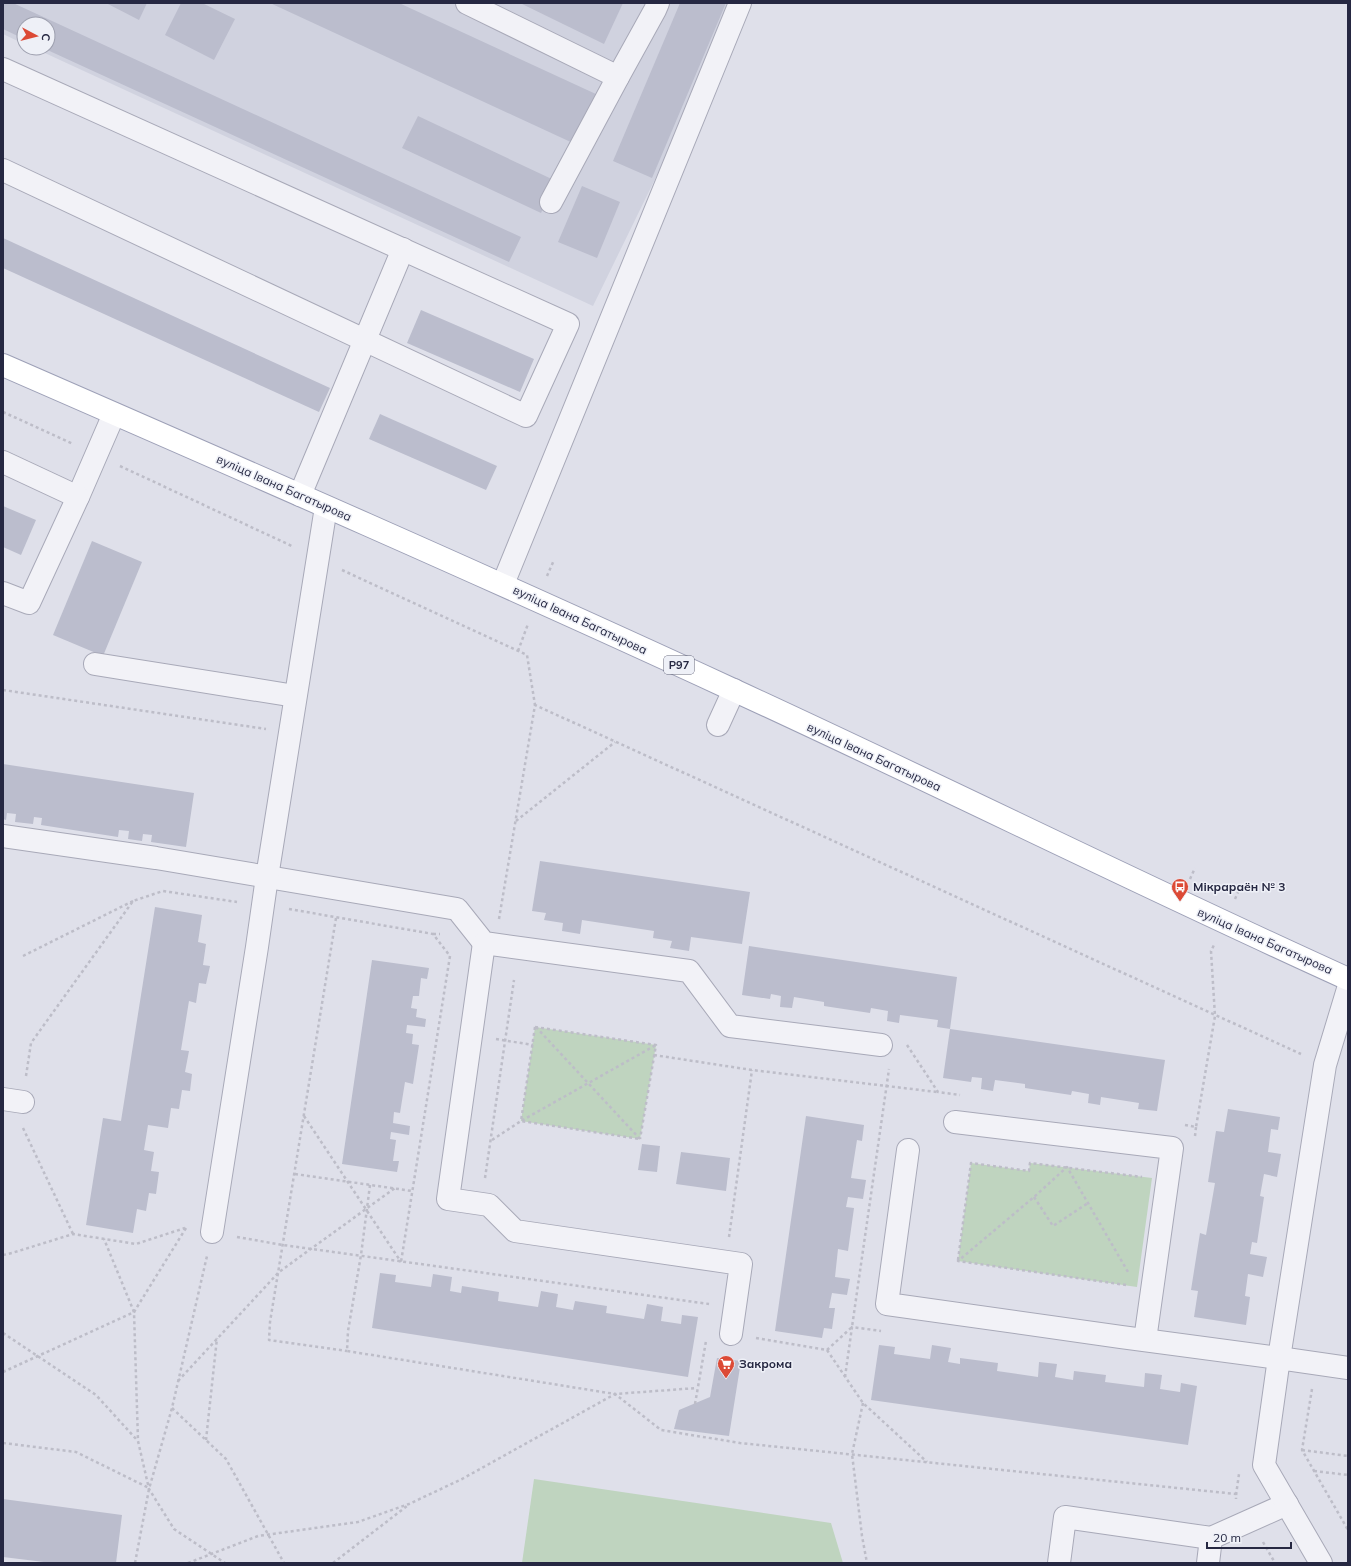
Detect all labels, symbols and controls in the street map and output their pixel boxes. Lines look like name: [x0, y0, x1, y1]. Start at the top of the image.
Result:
north arrow: [16, 16, 56, 56]
text: С: [38, 33, 53, 42]
street label: вуліца Івана Багатырова: [214, 451, 354, 524]
street label: вуліца Івана Багатырова: [511, 582, 650, 657]
road number: Р97: [664, 656, 694, 674]
street label: вуліца Івана Багатырова: [805, 719, 944, 794]
bus stop icon: Мікрараён № 3: [1170, 877, 1190, 902]
place label: Мікрараён № 3: [1193, 879, 1285, 894]
street label: вуліца Івана Багатырова: [1195, 904, 1335, 977]
supermarket icon: Закрома: [716, 1354, 736, 1379]
place label: Закрома: [739, 1356, 792, 1371]
scale bar: [1207, 1524, 1291, 1550]
text: 20 m: [1213, 1530, 1241, 1545]

